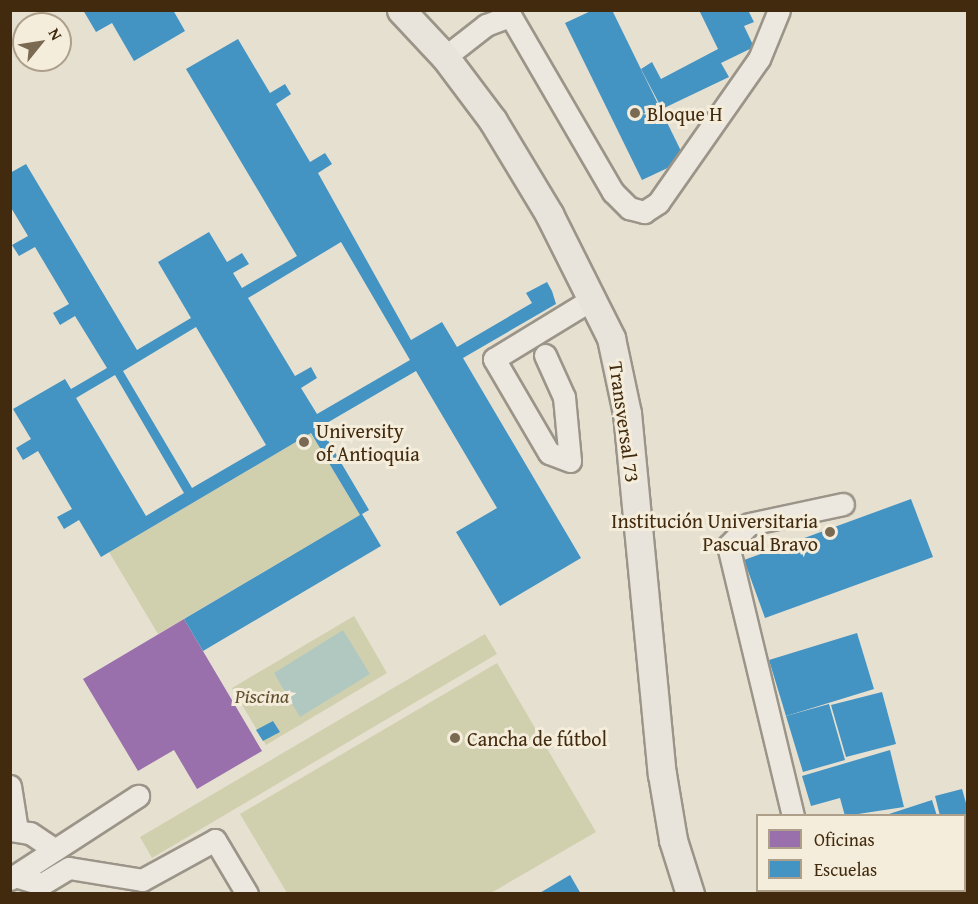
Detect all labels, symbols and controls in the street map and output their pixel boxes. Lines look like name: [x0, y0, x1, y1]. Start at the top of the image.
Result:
north arrow: [12, 12, 72, 72]
text: N: [43, 23, 69, 45]
place label: Bloque H: [647, 101, 723, 125]
marker: Bloque H: [628, 106, 642, 120]
street label: Transversal 73: [605, 360, 645, 484]
place label: University of Antioquia: [316, 418, 420, 465]
marker: University of Antioquia: [297, 435, 311, 449]
place label: Institución Universitaria Pascual Bravo: [611, 508, 818, 555]
marker: Institución Universitaria Pascual Bravo: [823, 525, 837, 539]
park label: Piscina: [235, 683, 289, 707]
place label: Cancha de fútbol: [467, 726, 607, 750]
marker: Cancha de fútbol: [448, 731, 462, 745]
legend: [756, 814, 966, 892]
text: Oficinas: [814, 826, 875, 853]
text: Escuelas: [814, 856, 877, 883]

